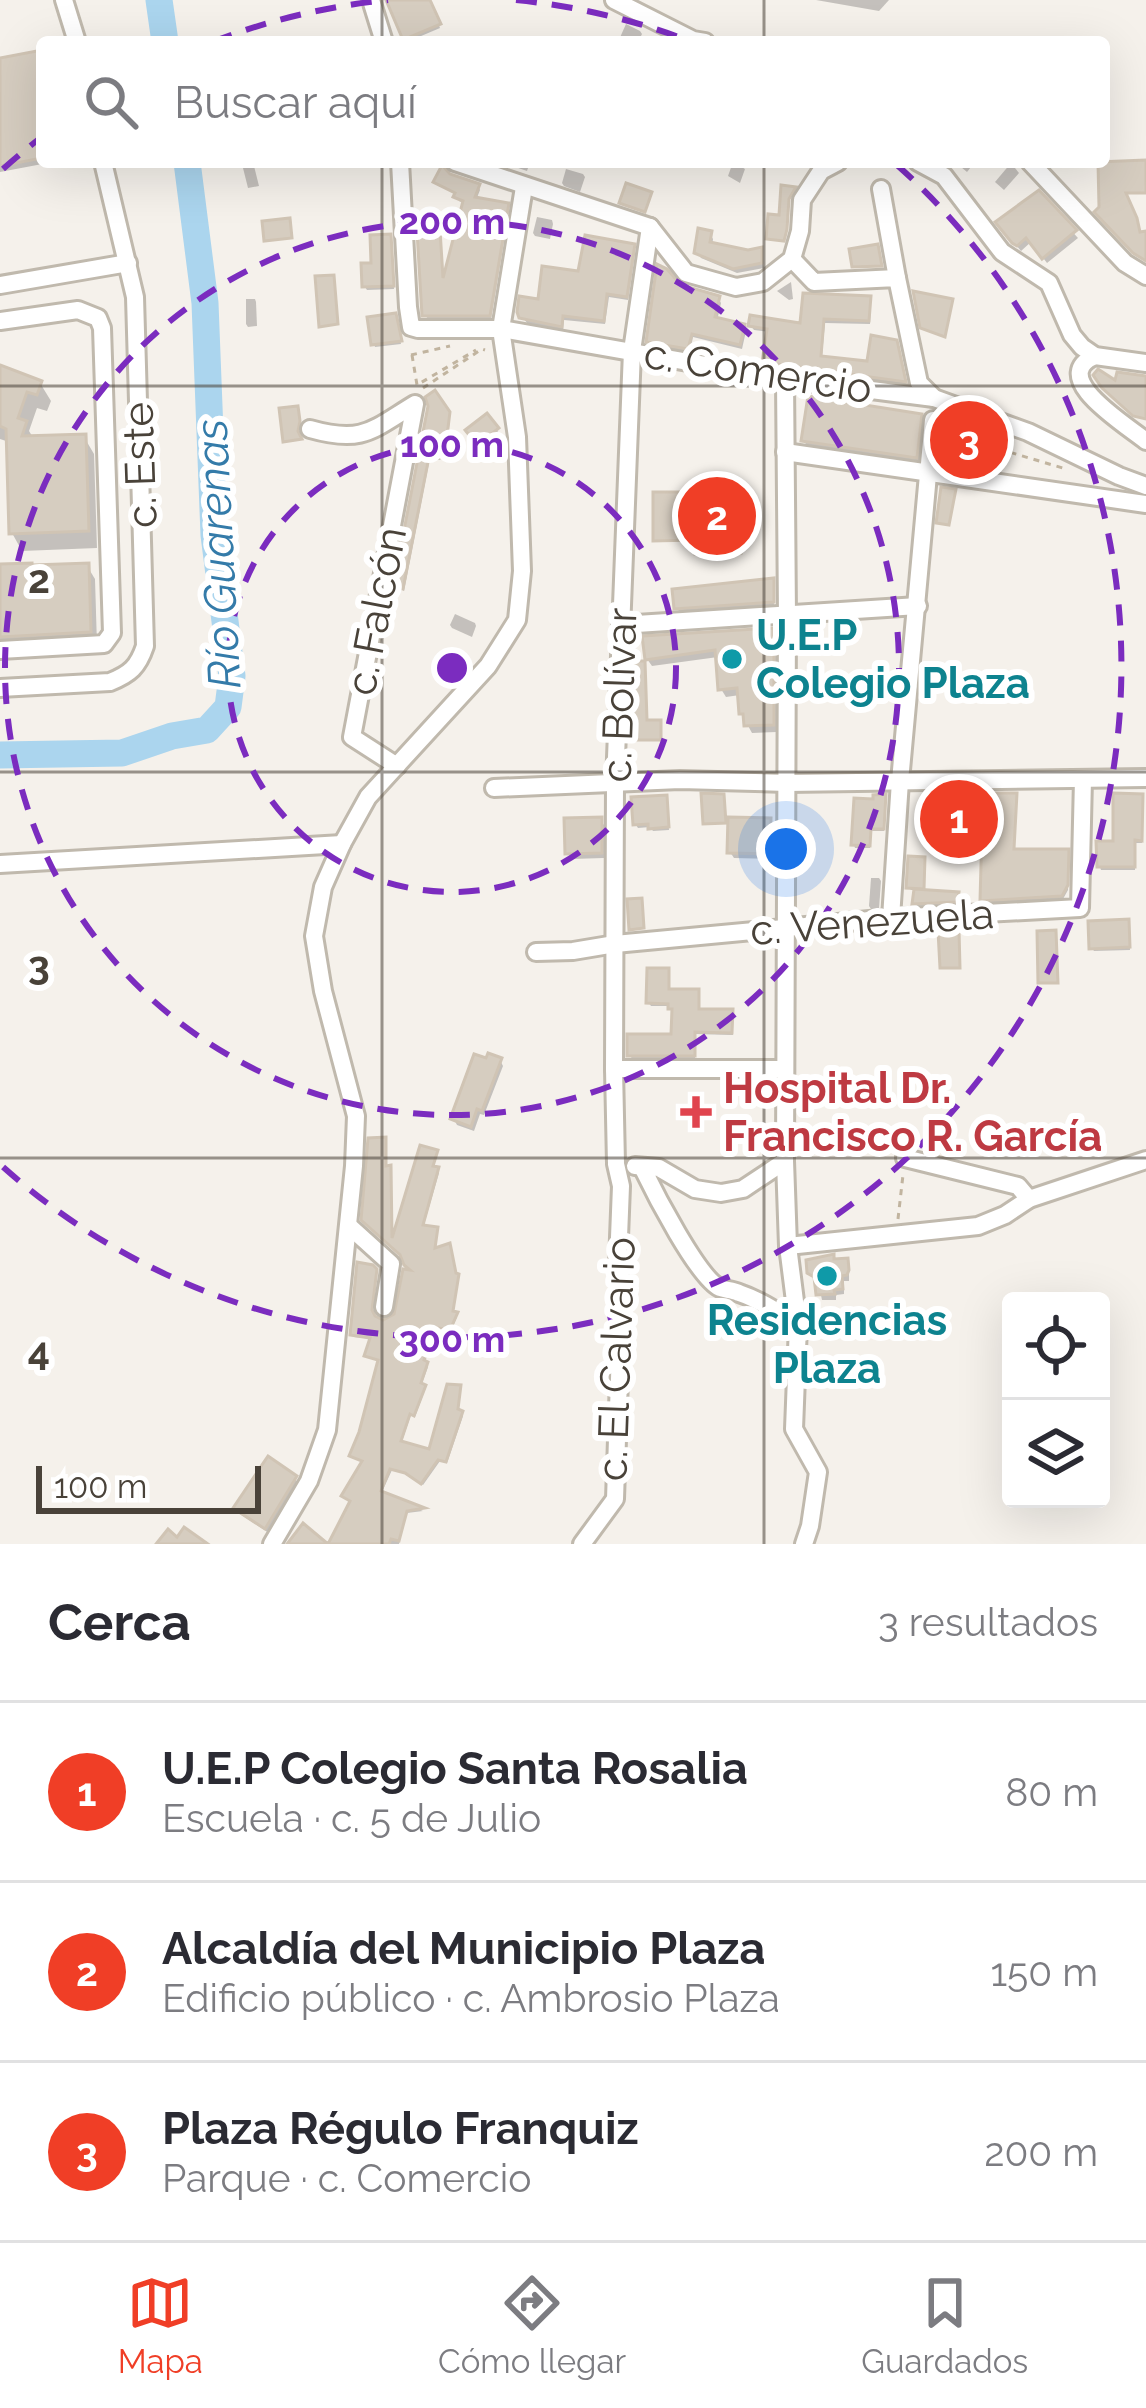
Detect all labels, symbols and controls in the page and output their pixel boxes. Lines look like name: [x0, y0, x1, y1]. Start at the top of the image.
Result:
search box: [36, 36, 1110, 168]
icon: search: [78, 69, 144, 135]
text: Buscar aquí: [174, 76, 417, 129]
text: 200 m: [399, 200, 505, 242]
street label: c. Comercio: [641, 329, 875, 413]
pin: 3: [930, 395, 1008, 485]
street label: c. Este: [113, 401, 167, 529]
water label: Río Guarenas: [184, 418, 252, 690]
text: 100 m: [400, 423, 504, 465]
pin: 2: [678, 471, 756, 561]
street label: c. Falcón: [336, 523, 416, 699]
text: 2: [28, 556, 50, 602]
street label: c. Bolívar: [591, 607, 647, 783]
place label: U.E.P Colegio Plaza: [756, 611, 1030, 708]
marker: U.E.P Colegio Plaza: [719, 646, 745, 672]
centre of rings: [431, 647, 473, 689]
pin: 1: [920, 774, 998, 864]
your location: [756, 819, 816, 879]
street label: c. Venezuela: [749, 889, 995, 955]
text: 3: [28, 942, 50, 988]
place label: Hospital Dr. Francisco R. García: [723, 1064, 1102, 1161]
marker: Hospital Dr. Francisco R. García: [680, 1096, 712, 1128]
street label: c. El Calvario: [587, 1236, 645, 1482]
marker: Residencias Plaza: [814, 1263, 840, 1289]
map controls: [1002, 1292, 1110, 1508]
button: locate: [1002, 1292, 1110, 1400]
place label: Residencias Plaza: [707, 1296, 947, 1393]
text: 300 m: [399, 1318, 505, 1360]
text: 4: [28, 1328, 50, 1374]
button: layers: [1002, 1400, 1110, 1508]
scale bar: [36, 1460, 261, 1513]
text: 100 m: [54, 1467, 147, 1506]
text: Cerca: [48, 1592, 191, 1652]
text: 3 resultados: [878, 1599, 1098, 1645]
text: U.E.P Colegio Santa Rosalia: [162, 1742, 748, 1795]
text: 1: [77, 1769, 97, 1815]
text: 80 m: [1005, 1769, 1098, 1815]
text: Escuela · c. 5 de Julio: [162, 1795, 541, 1841]
text: Alcaldía del Municipio Plaza: [162, 1922, 765, 1975]
text: 2: [76, 1949, 98, 1995]
text: 150 m: [990, 1949, 1098, 1995]
text: Edificio público · c. Ambrosio Plaza: [162, 1975, 780, 2021]
text: Plaza Régulo Franquiz: [162, 2102, 639, 2155]
text: 3: [76, 2129, 98, 2175]
text: 200 m: [984, 2129, 1098, 2175]
text: Parque · c. Comercio: [162, 2155, 531, 2201]
tab: Mapa: [118, 2270, 203, 2381]
tab: Cómo llegar: [438, 2270, 626, 2381]
tab: Guardados: [861, 2270, 1028, 2381]

